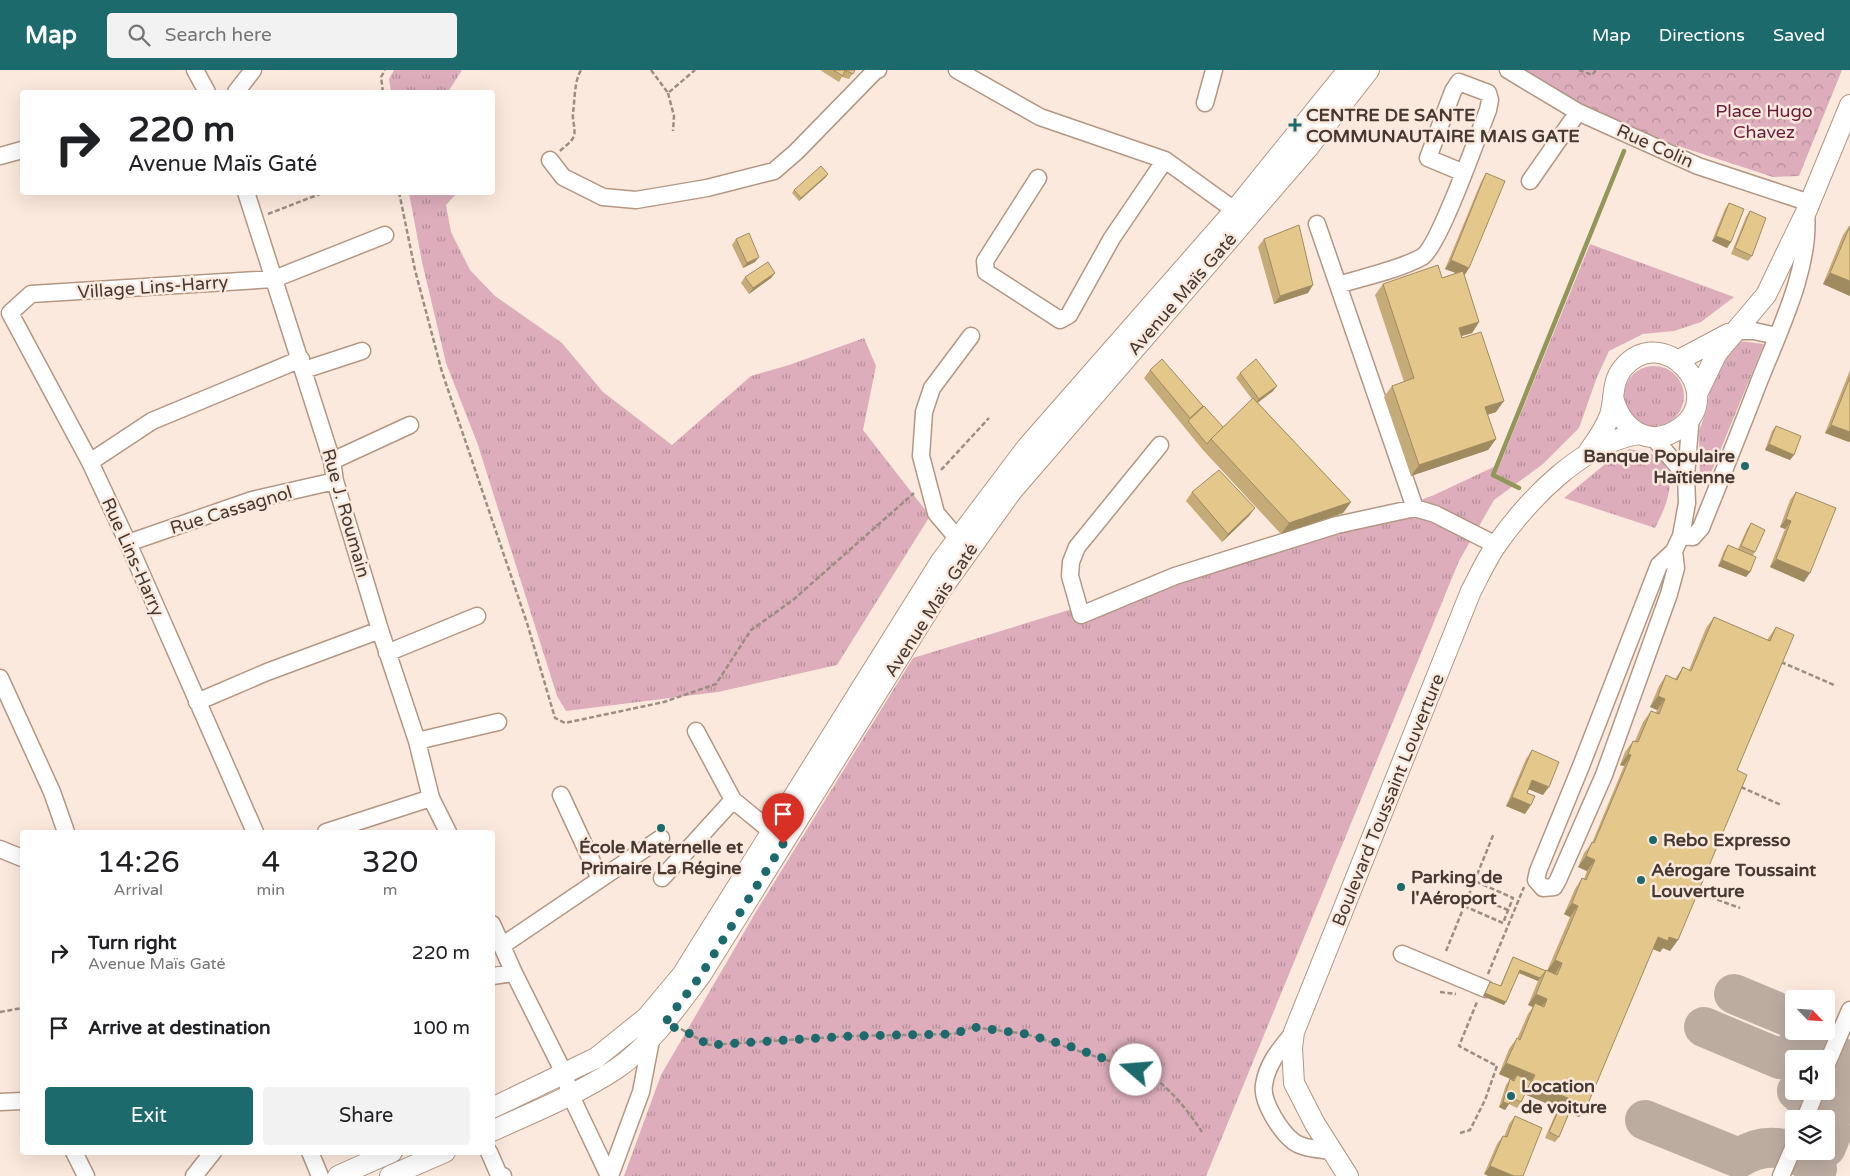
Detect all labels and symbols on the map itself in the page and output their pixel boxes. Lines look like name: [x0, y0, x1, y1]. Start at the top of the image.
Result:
park label: Place Hugo Chavez: [1715, 100, 1813, 143]
place label: CENTRE DE SANTE COMMUNAUTAIRE MAIS GATE: [1306, 104, 1580, 147]
marker: CENTRE DE SANTE COMMUNAUTAIRE MAIS GATE: [1288, 118, 1302, 132]
street label: Rue Colin: [1613, 119, 1697, 173]
street label: Avenue Maïs Gaté: [1123, 228, 1241, 360]
street label: Village Lins-Harry: [77, 271, 229, 303]
place label: Banque Populaire Haïtienne: [1583, 445, 1735, 488]
street label: Rue J. Roumain: [317, 446, 375, 580]
marker: Banque Populaire Haïtienne: [1739, 460, 1751, 472]
street label: Rue Cassagnol: [167, 481, 295, 539]
street label: Rue Lins-Harry: [97, 494, 169, 620]
street label: Avenue Maïs Gaté: [880, 539, 982, 681]
street label: Boulevard Toussaint Louverture: [1327, 671, 1449, 929]
pin: [762, 793, 804, 844]
marker: École Maternelle et Primaire La Régine: [655, 822, 667, 834]
place label: Rebo Expresso: [1663, 829, 1791, 851]
marker: Rebo Expresso: [1647, 834, 1659, 846]
place label: École Maternelle et Primaire La Régine: [579, 836, 743, 879]
place label: Aérogare Toussaint Louverture: [1651, 859, 1816, 902]
place label: Parking de l'Aéroport: [1411, 866, 1502, 909]
marker: Aérogare Toussaint Louverture: [1635, 874, 1647, 886]
marker: Parking de l'Aéroport: [1395, 881, 1407, 893]
north arrow: [1785, 990, 1835, 1040]
position arrow: [1109, 1043, 1161, 1095]
place label: Location de voiture: [1521, 1075, 1607, 1118]
marker: Location de voiture: [1505, 1090, 1517, 1102]

